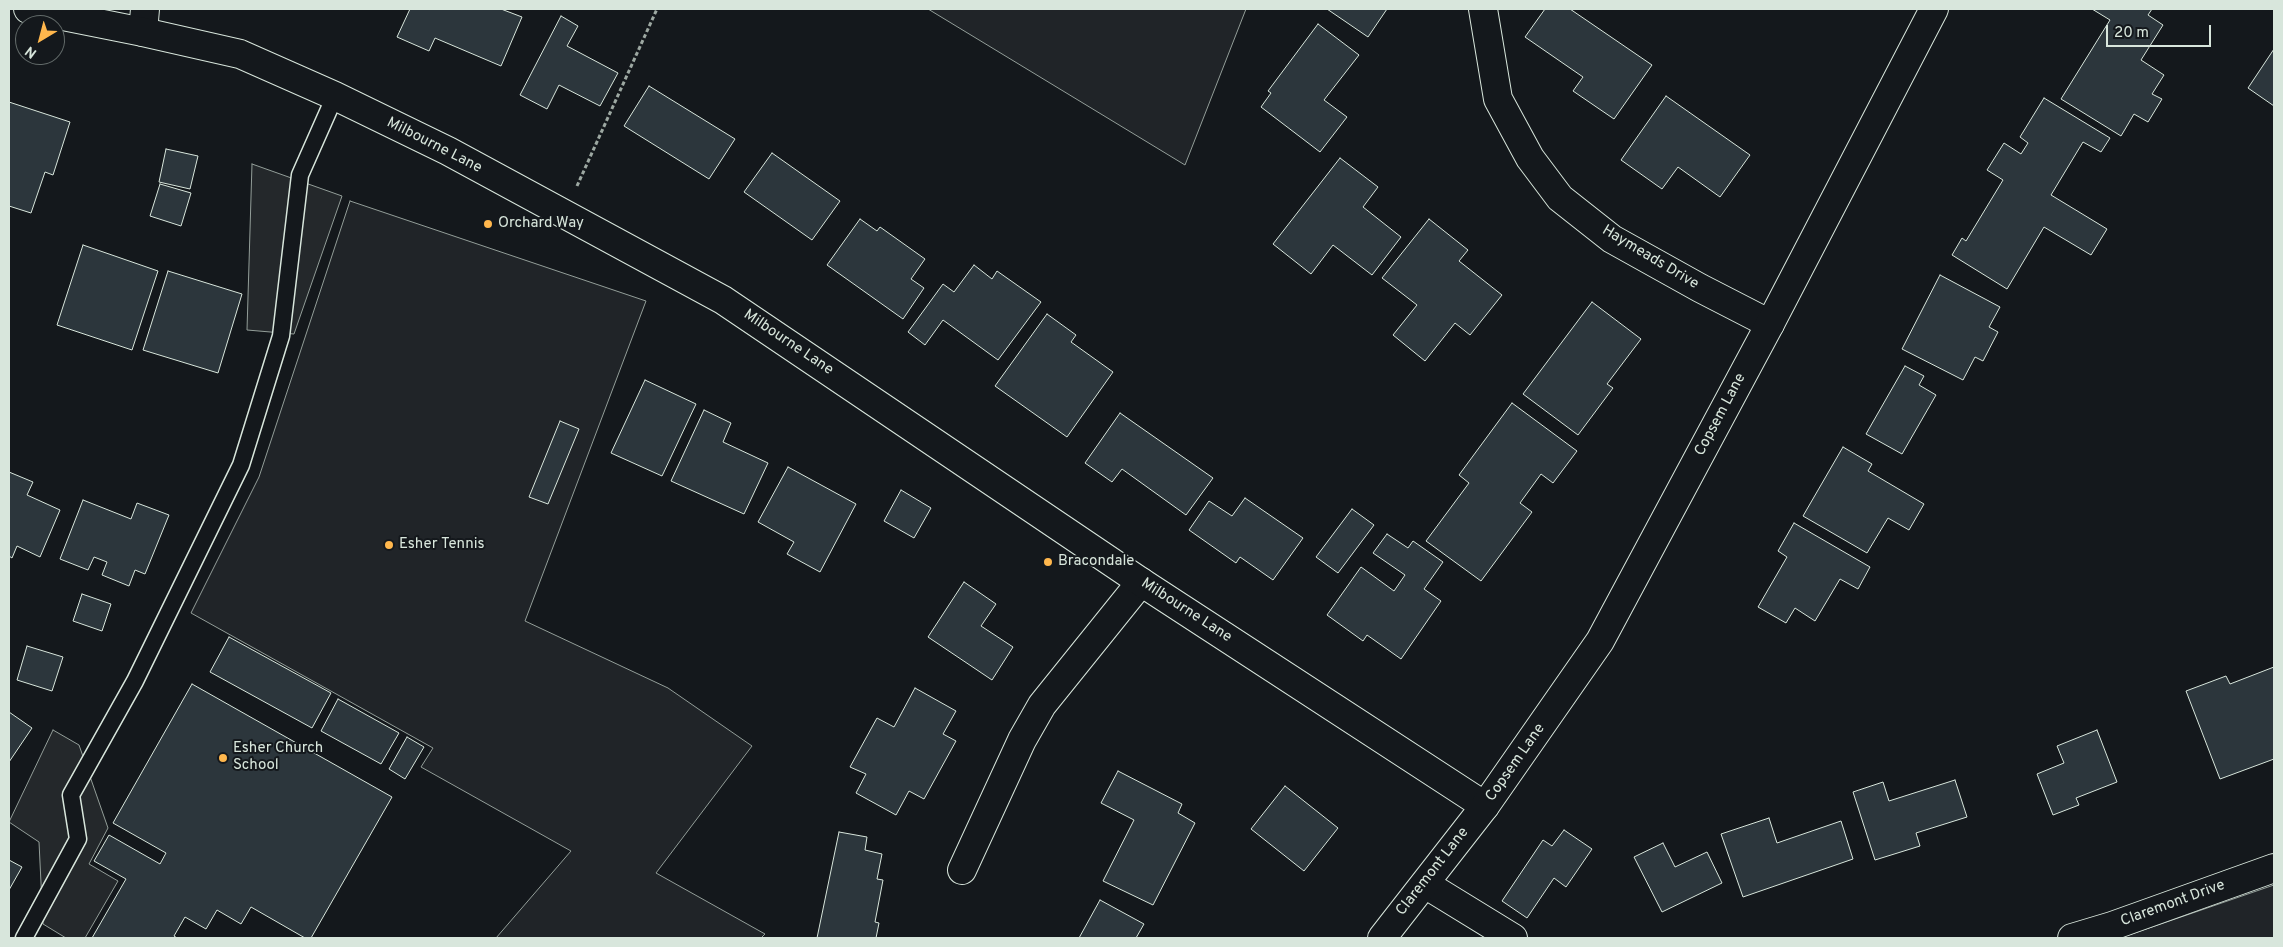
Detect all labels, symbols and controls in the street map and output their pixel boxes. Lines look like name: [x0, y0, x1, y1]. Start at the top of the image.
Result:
north arrow: [15, 15, 65, 65]
scale bar: [2108, 15, 2213, 47]
text: 20 m: [2114, 24, 2149, 43]
text: N: [22, 42, 40, 61]
street label: Milbourne Lane: [383, 114, 485, 178]
place label: Orchard Way: [498, 215, 584, 233]
marker: Orchard Way: [482, 218, 494, 230]
street label: Haymeads Drive: [1598, 222, 1702, 294]
street label: Milbourne Lane: [740, 306, 836, 380]
street label: Copsem Lane: [1692, 371, 1750, 459]
place label: Esher Tennis: [399, 536, 485, 554]
marker: Esher Tennis: [383, 539, 395, 551]
place label: Bracondale: [1058, 553, 1134, 571]
marker: Bracondale: [1042, 556, 1054, 568]
street label: Milbourne Lane: [1137, 575, 1235, 647]
street label: Copsem Lane: [1483, 721, 1549, 805]
place label: Esher Church School: [233, 740, 323, 775]
marker: Esher Church School: [217, 752, 229, 764]
street label: Claremont Lane: [1393, 824, 1473, 920]
street label: Claremont Drive: [2118, 877, 2228, 931]

